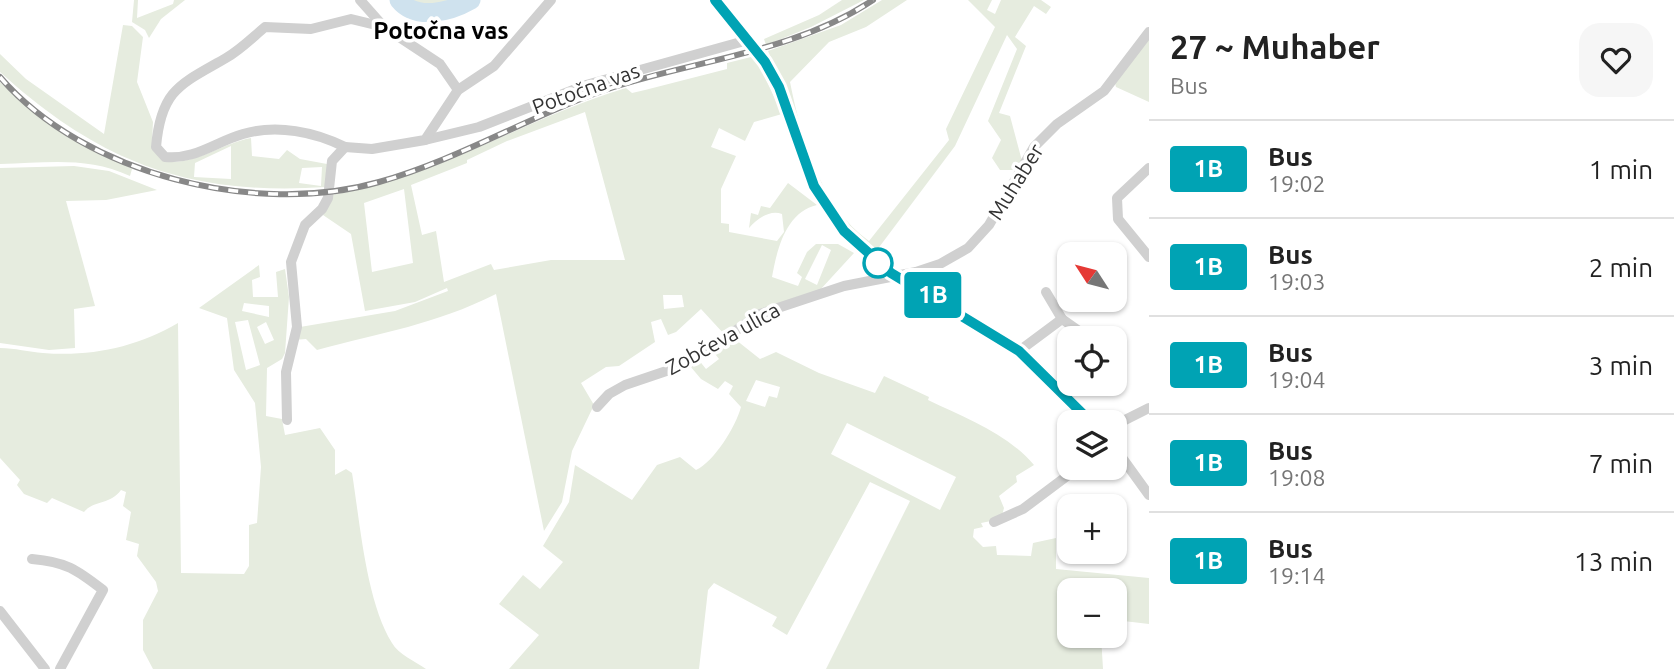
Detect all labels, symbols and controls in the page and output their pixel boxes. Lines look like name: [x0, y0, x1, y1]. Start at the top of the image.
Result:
district label: Potočna vas: [373, 17, 509, 44]
button: heart: [1579, 23, 1653, 97]
text: 27 ~ Muhaber: [1170, 28, 1380, 65]
street label: Potočna vas: [529, 58, 643, 119]
text: Bus: [1170, 73, 1208, 98]
street label: Muhaber: [982, 139, 1048, 224]
text: Bus: [1268, 142, 1313, 171]
text: 1B: [1194, 155, 1223, 182]
text: 1 min: [1589, 155, 1653, 184]
text: 19:02: [1268, 171, 1326, 196]
text: Bus: [1268, 240, 1313, 269]
north arrow: [1057, 242, 1127, 312]
map controls: [1057, 242, 1127, 648]
unlabelled marker: [863, 248, 893, 278]
text: 1B: [1194, 253, 1223, 280]
text: 2 min: [1589, 253, 1653, 282]
text: 19:03: [1268, 269, 1326, 294]
line badge: 1B: [902, 272, 964, 318]
text: 1B: [918, 281, 948, 308]
street label: Zobčeva ulica: [661, 297, 784, 379]
button: locate: [1057, 326, 1127, 396]
text: Bus: [1268, 338, 1313, 367]
text: 1B: [1194, 351, 1223, 378]
text: 3 min: [1589, 351, 1653, 380]
text: 19:04: [1268, 367, 1326, 392]
button: layers: [1057, 410, 1127, 480]
text: Bus: [1268, 436, 1313, 465]
text: 1B: [1194, 449, 1223, 476]
text: 7 min: [1589, 449, 1653, 478]
text: 19:08: [1268, 465, 1326, 490]
button: +: [1057, 494, 1127, 564]
text: Bus: [1268, 534, 1313, 563]
text: 1B: [1194, 547, 1223, 574]
text: 13 min: [1574, 547, 1653, 576]
text: 19:14: [1268, 563, 1326, 588]
button: −: [1057, 578, 1127, 648]

